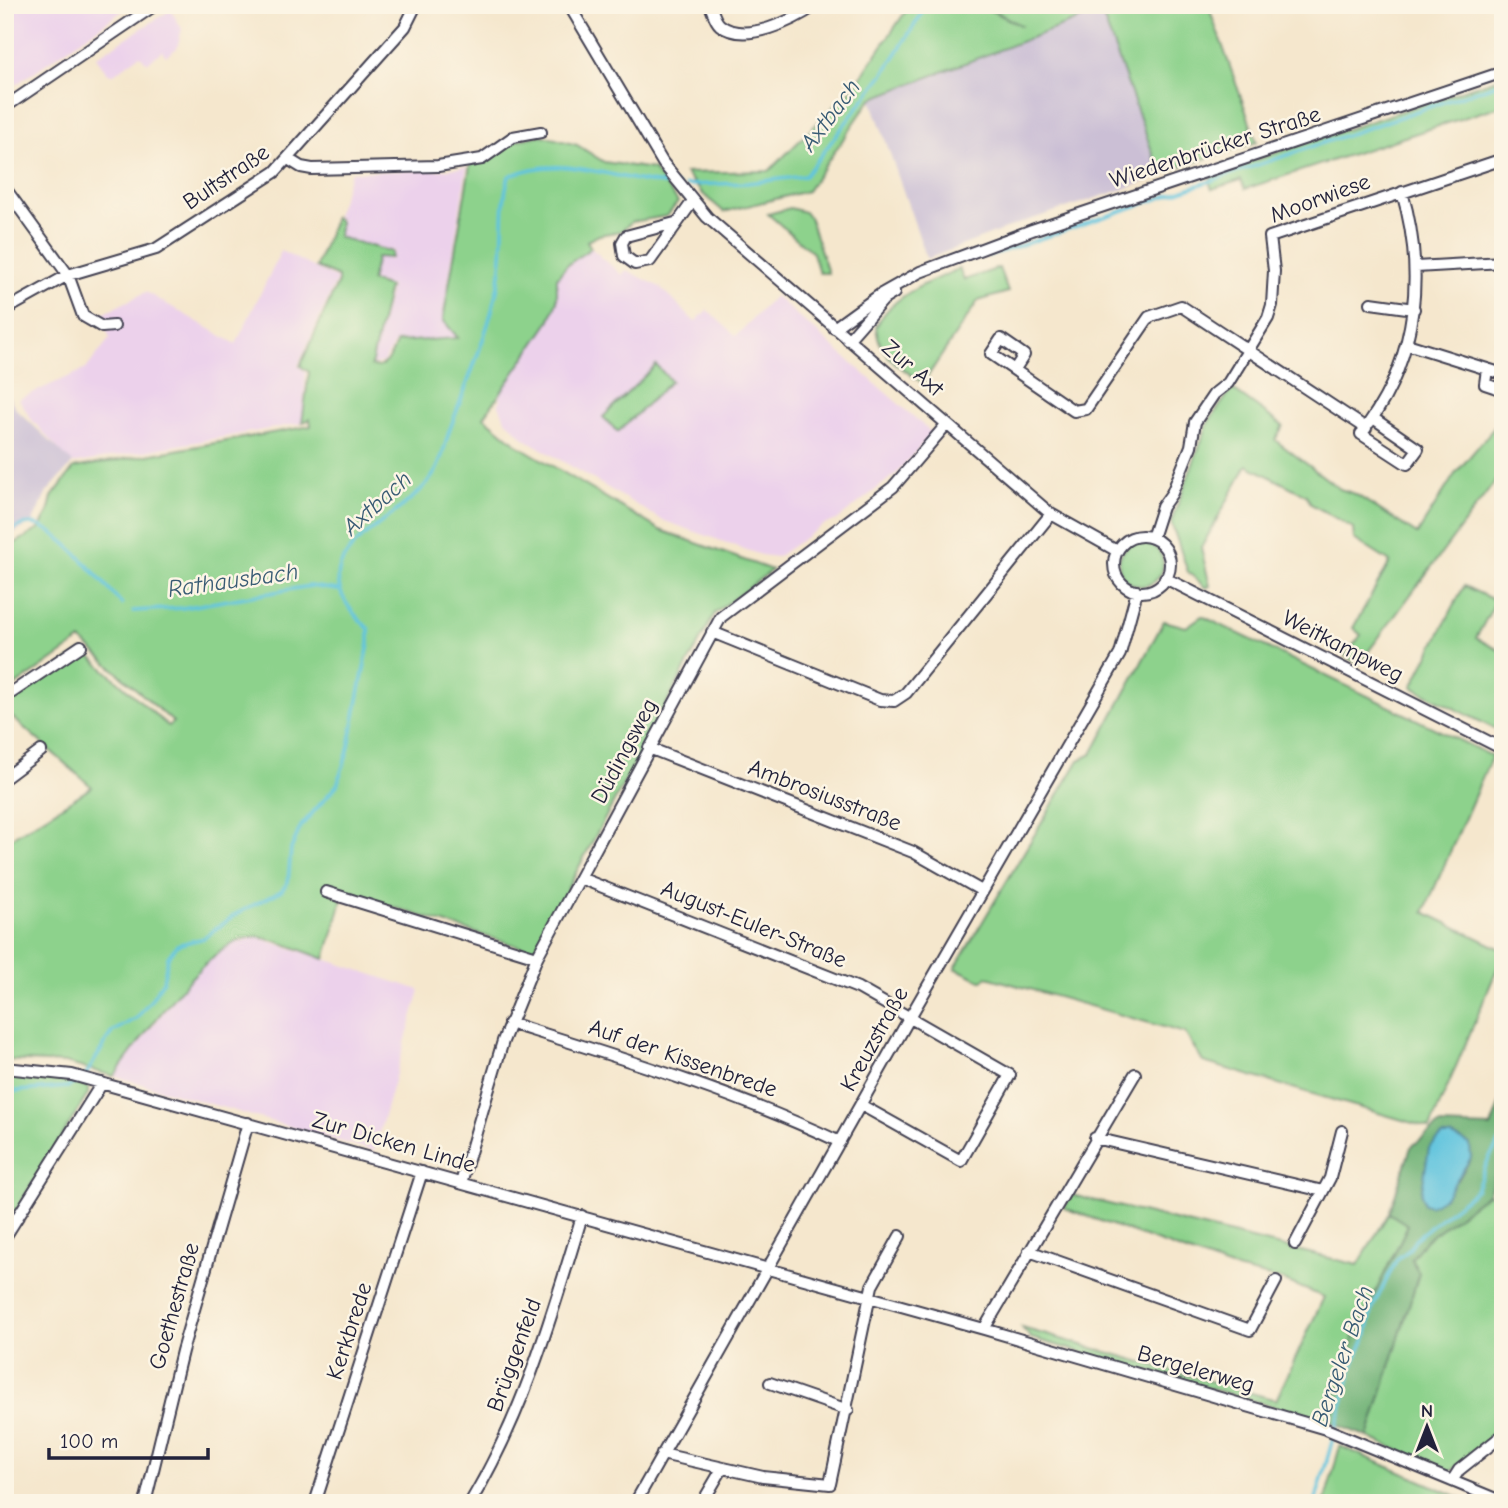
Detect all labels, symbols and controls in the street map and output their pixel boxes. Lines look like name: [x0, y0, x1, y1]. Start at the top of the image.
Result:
water label: Axtbach: [793, 74, 866, 157]
street label: Wiedenbrücker Straße: [1106, 100, 1324, 194]
street label: Bultstraße: [178, 138, 274, 216]
street label: Moorwiese: [1266, 167, 1374, 229]
street label: Zur Axt: [877, 334, 950, 403]
water label: Axtbach: [336, 465, 417, 542]
water label: Rathausbach: [166, 557, 300, 603]
street label: Weitkampweg: [1278, 604, 1408, 688]
street label: Düdingsweg: [585, 694, 663, 808]
street label: Ambrosiusstraße: [745, 753, 905, 837]
street label: August-Euler-Straße: [657, 874, 851, 974]
street label: Kreuzstraße: [834, 982, 914, 1096]
street label: Auf der Kissenbrede: [585, 1013, 781, 1103]
street label: Zur Dicken Linde: [309, 1106, 479, 1178]
street label: Goethestraße: [143, 1239, 205, 1373]
street label: Kerkbrede: [321, 1279, 377, 1383]
water label: Bergeler Bach: [1305, 1282, 1379, 1430]
street label: Brüggenfeld: [481, 1295, 547, 1415]
street label: Bergelerweg: [1134, 1339, 1258, 1399]
north arrow: [1392, 1392, 1462, 1462]
text: N: [1421, 1400, 1433, 1422]
scale bar: [49, 1417, 208, 1461]
text: 100 m: [60, 1429, 118, 1453]

